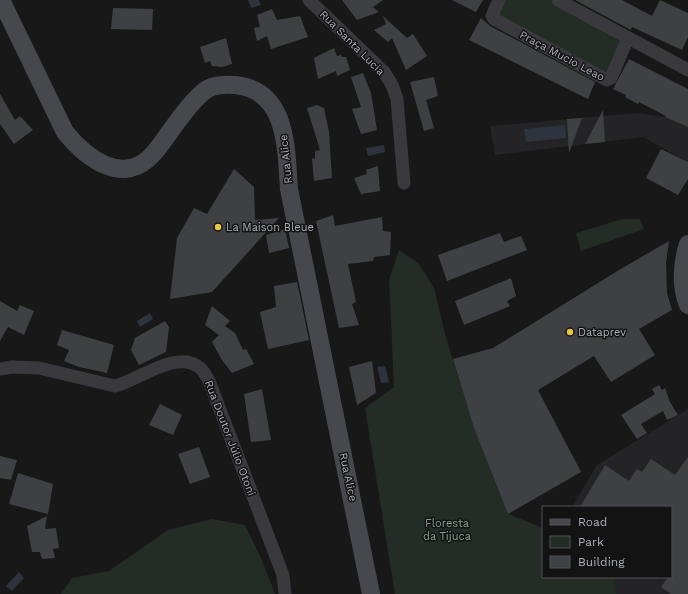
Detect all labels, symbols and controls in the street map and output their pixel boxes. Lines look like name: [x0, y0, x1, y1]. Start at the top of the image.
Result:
street label: Rua Santa Lucia: [317, 8, 387, 78]
street label: Praça Mucio Leao: [517, 28, 607, 84]
street label: Rua Alice: [277, 134, 295, 184]
place label: La Maison Bleue: [226, 221, 314, 234]
marker: La Maison Bleue: [213, 222, 223, 232]
place label: Dataprev: [578, 326, 626, 339]
marker: Dataprev: [565, 327, 575, 337]
street label: Rua Doutor Júlio Otoni: [202, 378, 258, 498]
street label: Rua Alice: [337, 452, 359, 502]
legend: [542, 506, 672, 578]
text: Road: [578, 515, 607, 529]
park label: Floresta da Tijuca: [423, 517, 471, 543]
text: Park: [578, 535, 604, 549]
text: Building: [578, 555, 625, 569]

